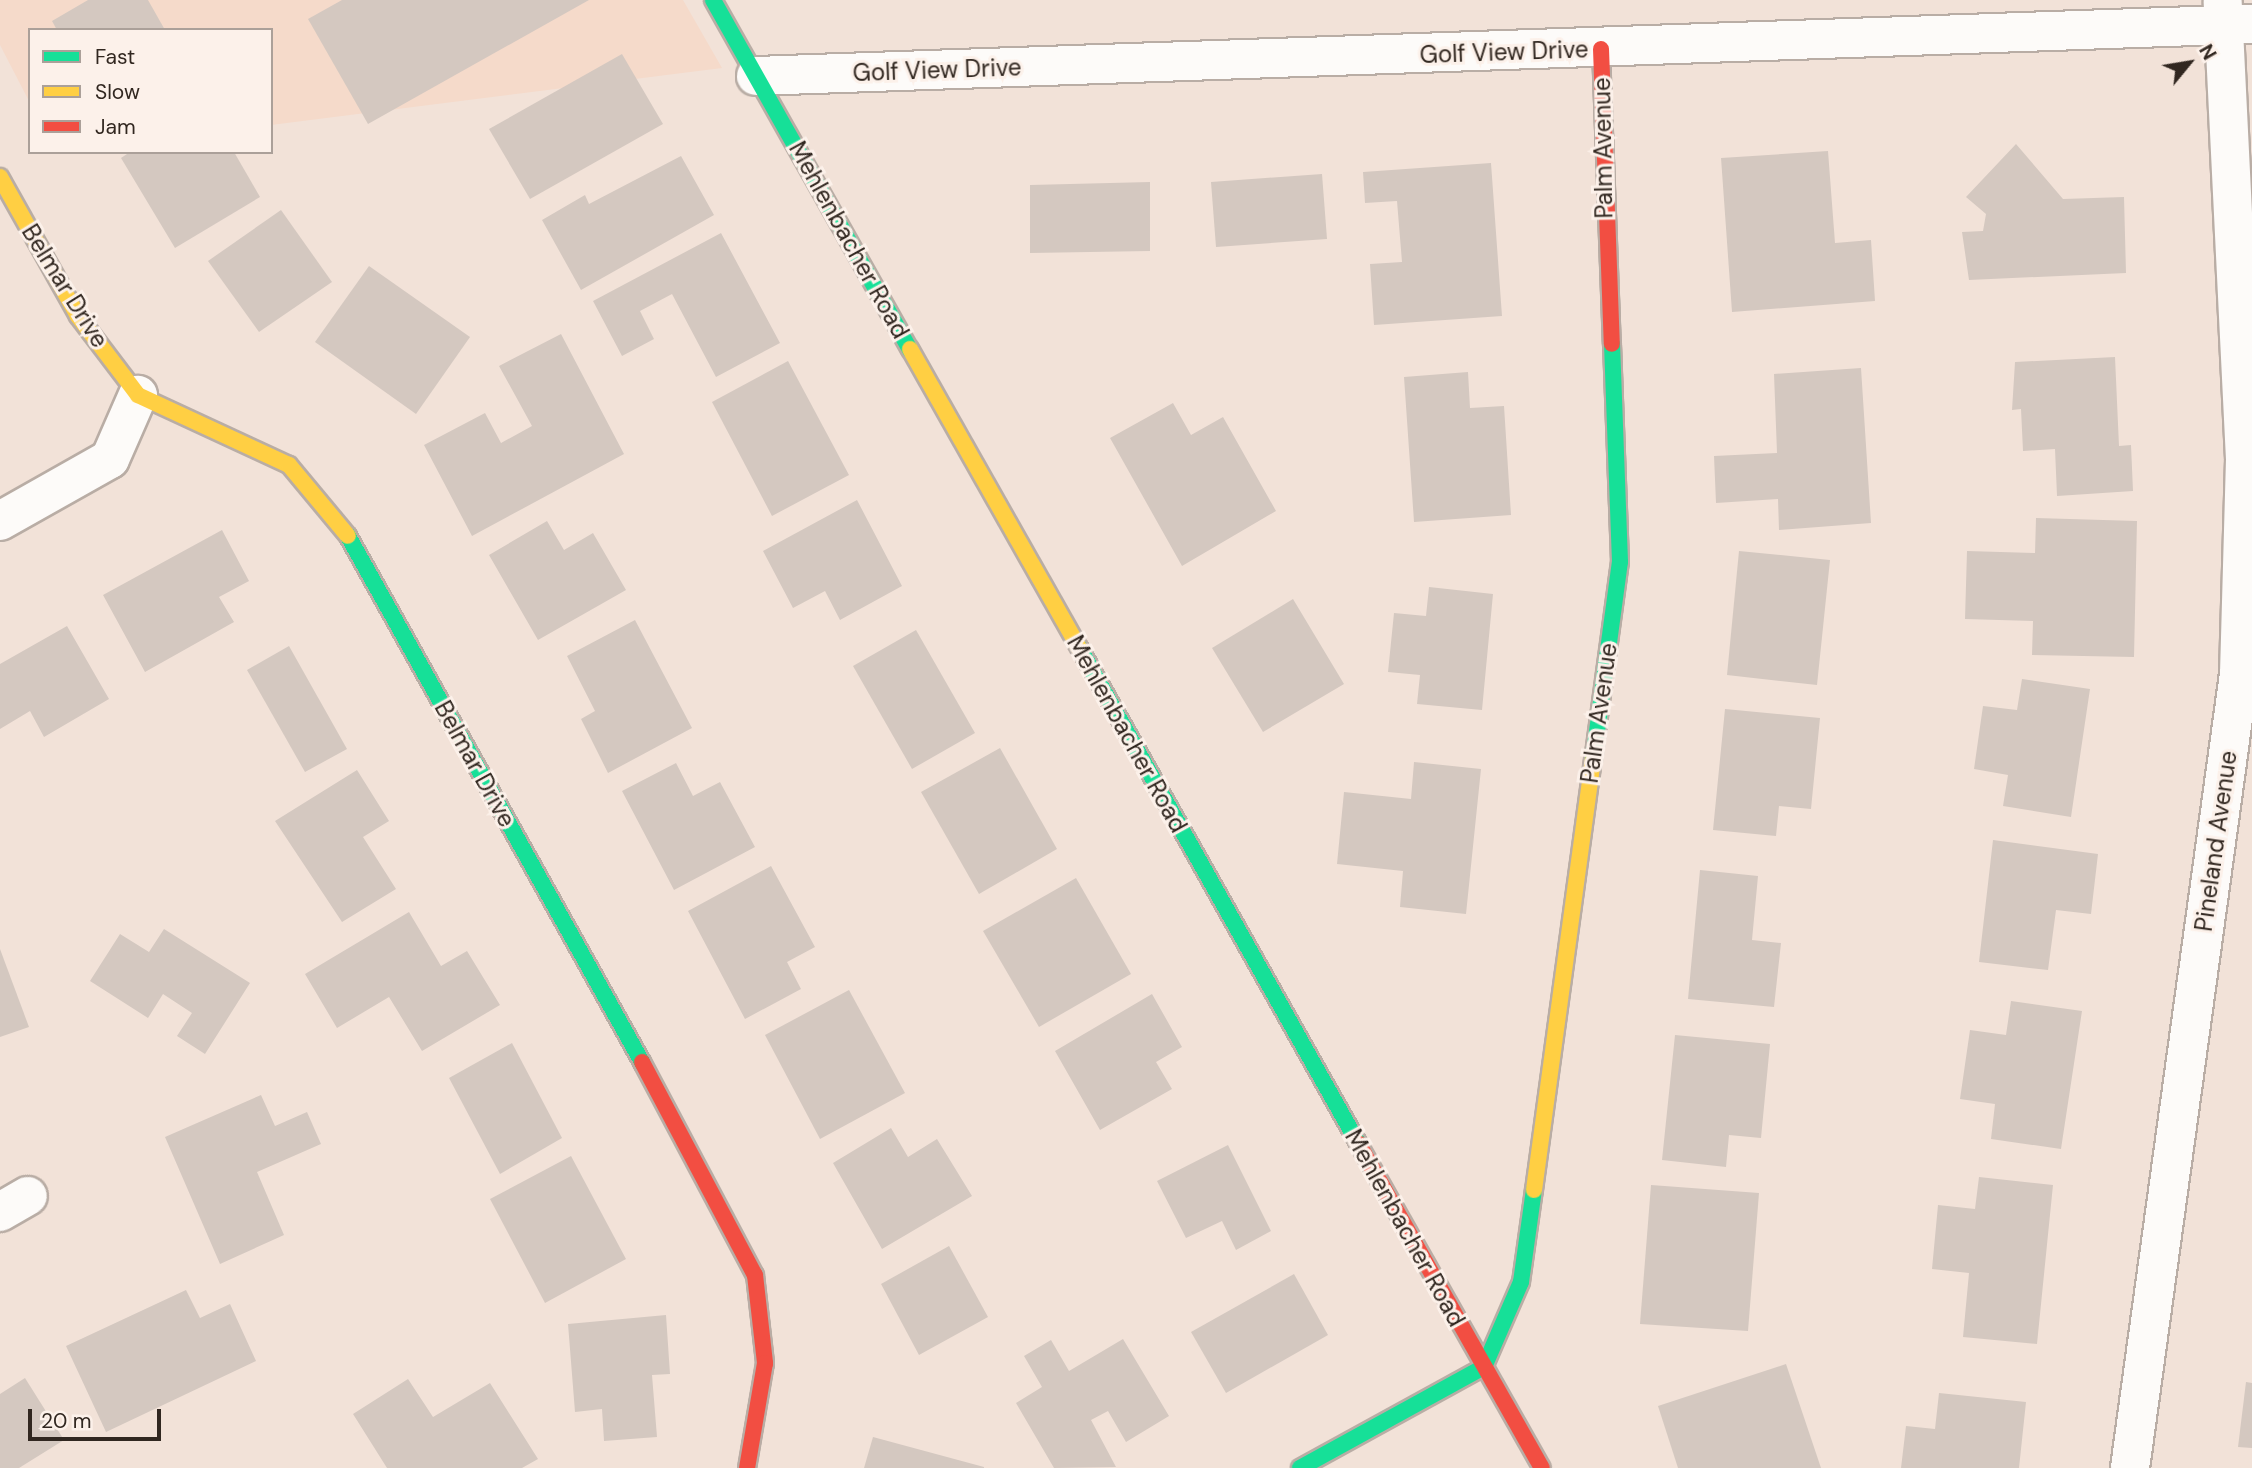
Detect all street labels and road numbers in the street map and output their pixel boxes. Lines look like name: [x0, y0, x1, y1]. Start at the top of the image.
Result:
street label: Golf View Drive: [1419, 35, 1589, 69]
street label: Golf View Drive: [852, 53, 1022, 87]
street label: Palm Avenue: [1587, 77, 1619, 219]
street label: Mehlenbacher Road: [783, 136, 915, 344]
street label: Belmar Drive: [16, 219, 114, 353]
street label: Mehlenbacher Road: [1061, 630, 1193, 838]
street label: Palm Avenue: [1575, 641, 1623, 785]
street label: Belmar Drive: [428, 696, 522, 832]
street label: Pineland Avenue: [2189, 749, 2243, 933]
street label: Mehlenbacher Road: [1339, 1124, 1471, 1332]

